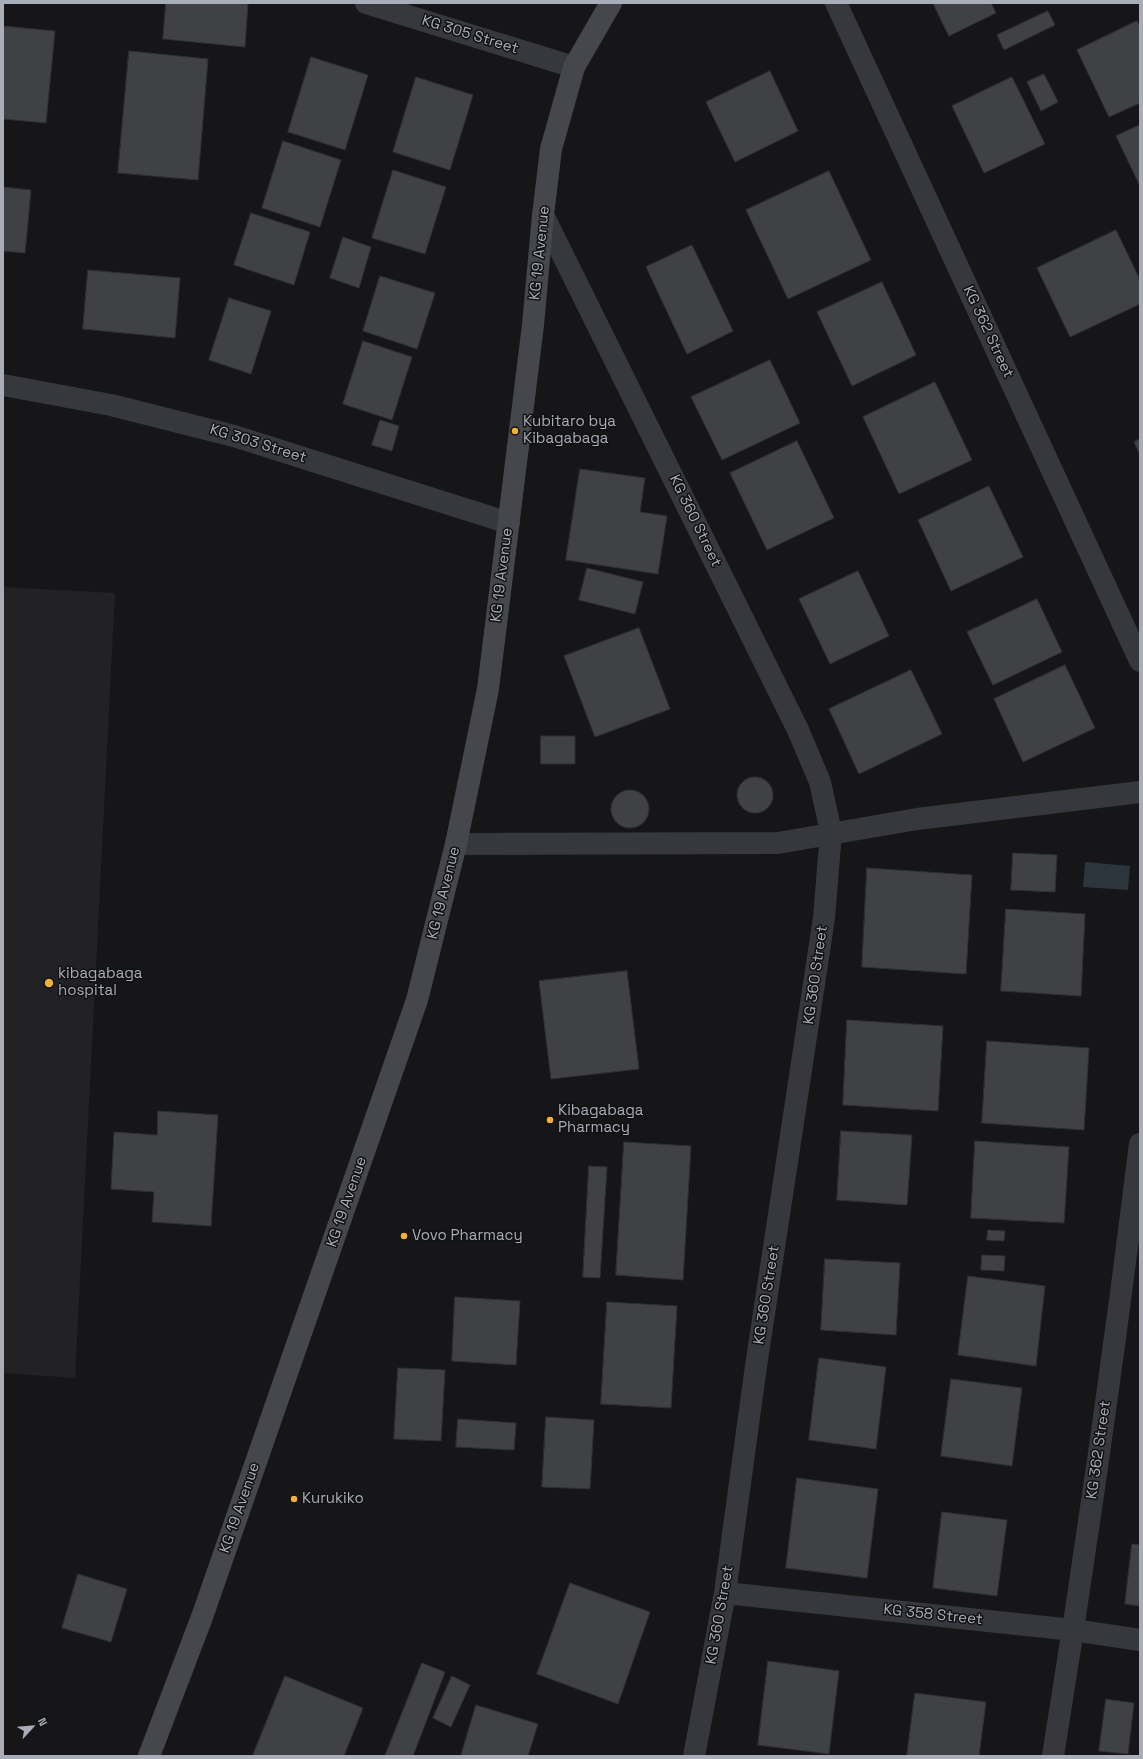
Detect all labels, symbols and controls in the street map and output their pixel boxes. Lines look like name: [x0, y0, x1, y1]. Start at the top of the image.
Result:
street label: KG 305 Street: [420, 12, 520, 58]
street label: KG 19 Avenue: [526, 205, 554, 301]
street label: KG 362 Street: [959, 283, 1017, 381]
place label: Kubitaro bya Kibagabaga: [523, 413, 616, 448]
street label: KG 303 Street: [208, 421, 308, 467]
marker: Kubitaro bya Kibagabaga: [510, 426, 520, 436]
street label: KG 360 Street: [665, 472, 725, 570]
street label: KG 19 Avenue: [487, 527, 517, 623]
street label: KG 19 Avenue: [424, 845, 464, 941]
street label: KG 360 Street: [800, 924, 832, 1026]
place label: kibagabaga hospital: [58, 965, 142, 1000]
marker: kibagabaga hospital: [43, 977, 55, 989]
place label: Kibagabaga Pharmacy: [558, 1102, 643, 1137]
marker: Kibagabaga Pharmacy: [545, 1115, 555, 1125]
street label: KG 19 Avenue: [323, 1154, 371, 1250]
place label: Vovo Pharmacy: [412, 1227, 523, 1245]
marker: Vovo Pharmacy: [399, 1231, 409, 1241]
street label: KG 360 Street: [750, 1244, 784, 1346]
street label: KG 362 Street: [1083, 1400, 1115, 1500]
street label: KG 19 Avenue: [216, 1460, 264, 1556]
place label: Kurukiko: [302, 1490, 364, 1508]
marker: Kurukiko: [289, 1494, 299, 1504]
street label: KG 360 Street: [702, 1564, 738, 1666]
street label: KG 358 Street: [883, 1601, 983, 1629]
north arrow: [12, 1707, 52, 1747]
text: N: [35, 1715, 51, 1728]

